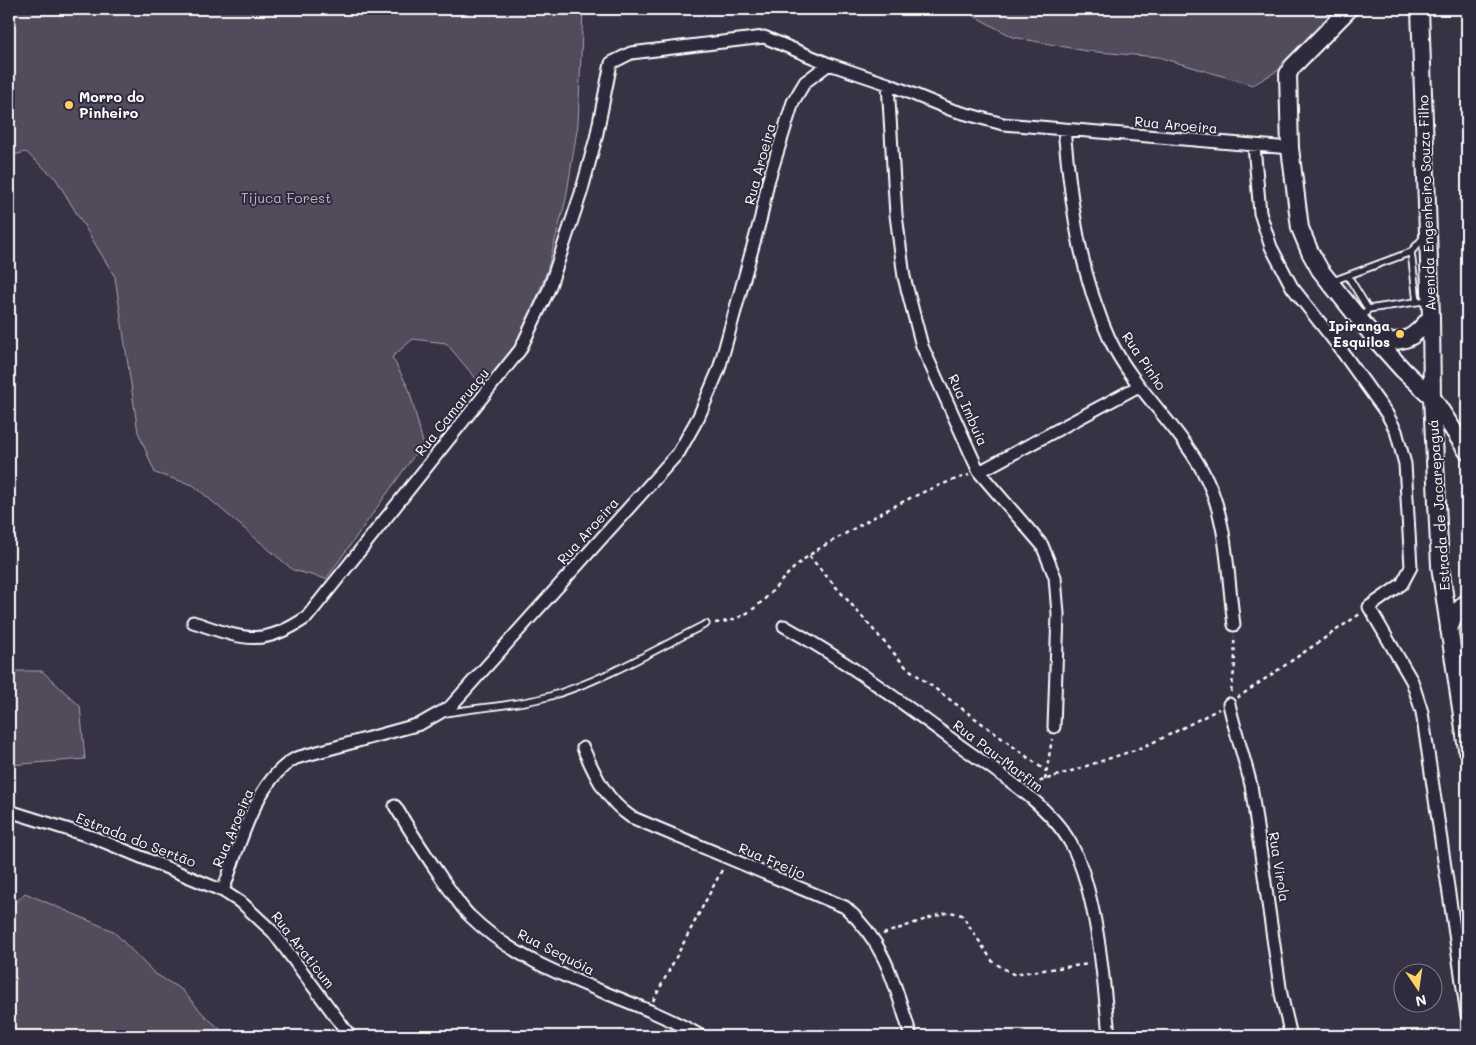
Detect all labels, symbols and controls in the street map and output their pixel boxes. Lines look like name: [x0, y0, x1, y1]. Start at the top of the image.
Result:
place label: Morro do Pinheiro: [79, 87, 145, 122]
street label: Avenida Engenheiro Souza Filho: [1413, 95, 1440, 311]
marker: Morro do Pinheiro: [63, 99, 75, 111]
street label: Rua Aroeira: [1134, 111, 1218, 138]
street label: Rua Aroeira: [740, 121, 780, 207]
park label: Tijuca Forest: [241, 188, 331, 207]
place label: Ipiranga Esquilos: [1328, 316, 1390, 351]
street label: Rua Pinho: [1118, 328, 1171, 394]
marker: Ipiranga Esquilos: [1394, 328, 1406, 340]
street label: Rua Camaruaçu: [410, 364, 493, 460]
street label: Rua Imbuia: [944, 371, 993, 449]
street label: Estrada de Jacarepaguá: [1423, 419, 1454, 591]
street label: Rua Aroeira: [553, 493, 623, 568]
street label: Rua Pau-Marfim: [949, 715, 1047, 796]
street label: Rua Aroeira: [207, 786, 258, 870]
street label: Estrada do Sertão: [73, 808, 199, 871]
street label: Rua Virola: [1265, 831, 1294, 903]
street label: Rua Freijo: [736, 838, 808, 883]
street label: Rua Araticum: [267, 907, 339, 992]
street label: Rua Sequóia: [514, 924, 598, 979]
north arrow: [1394, 962, 1444, 1012]
text: N: [1414, 991, 1428, 1012]

